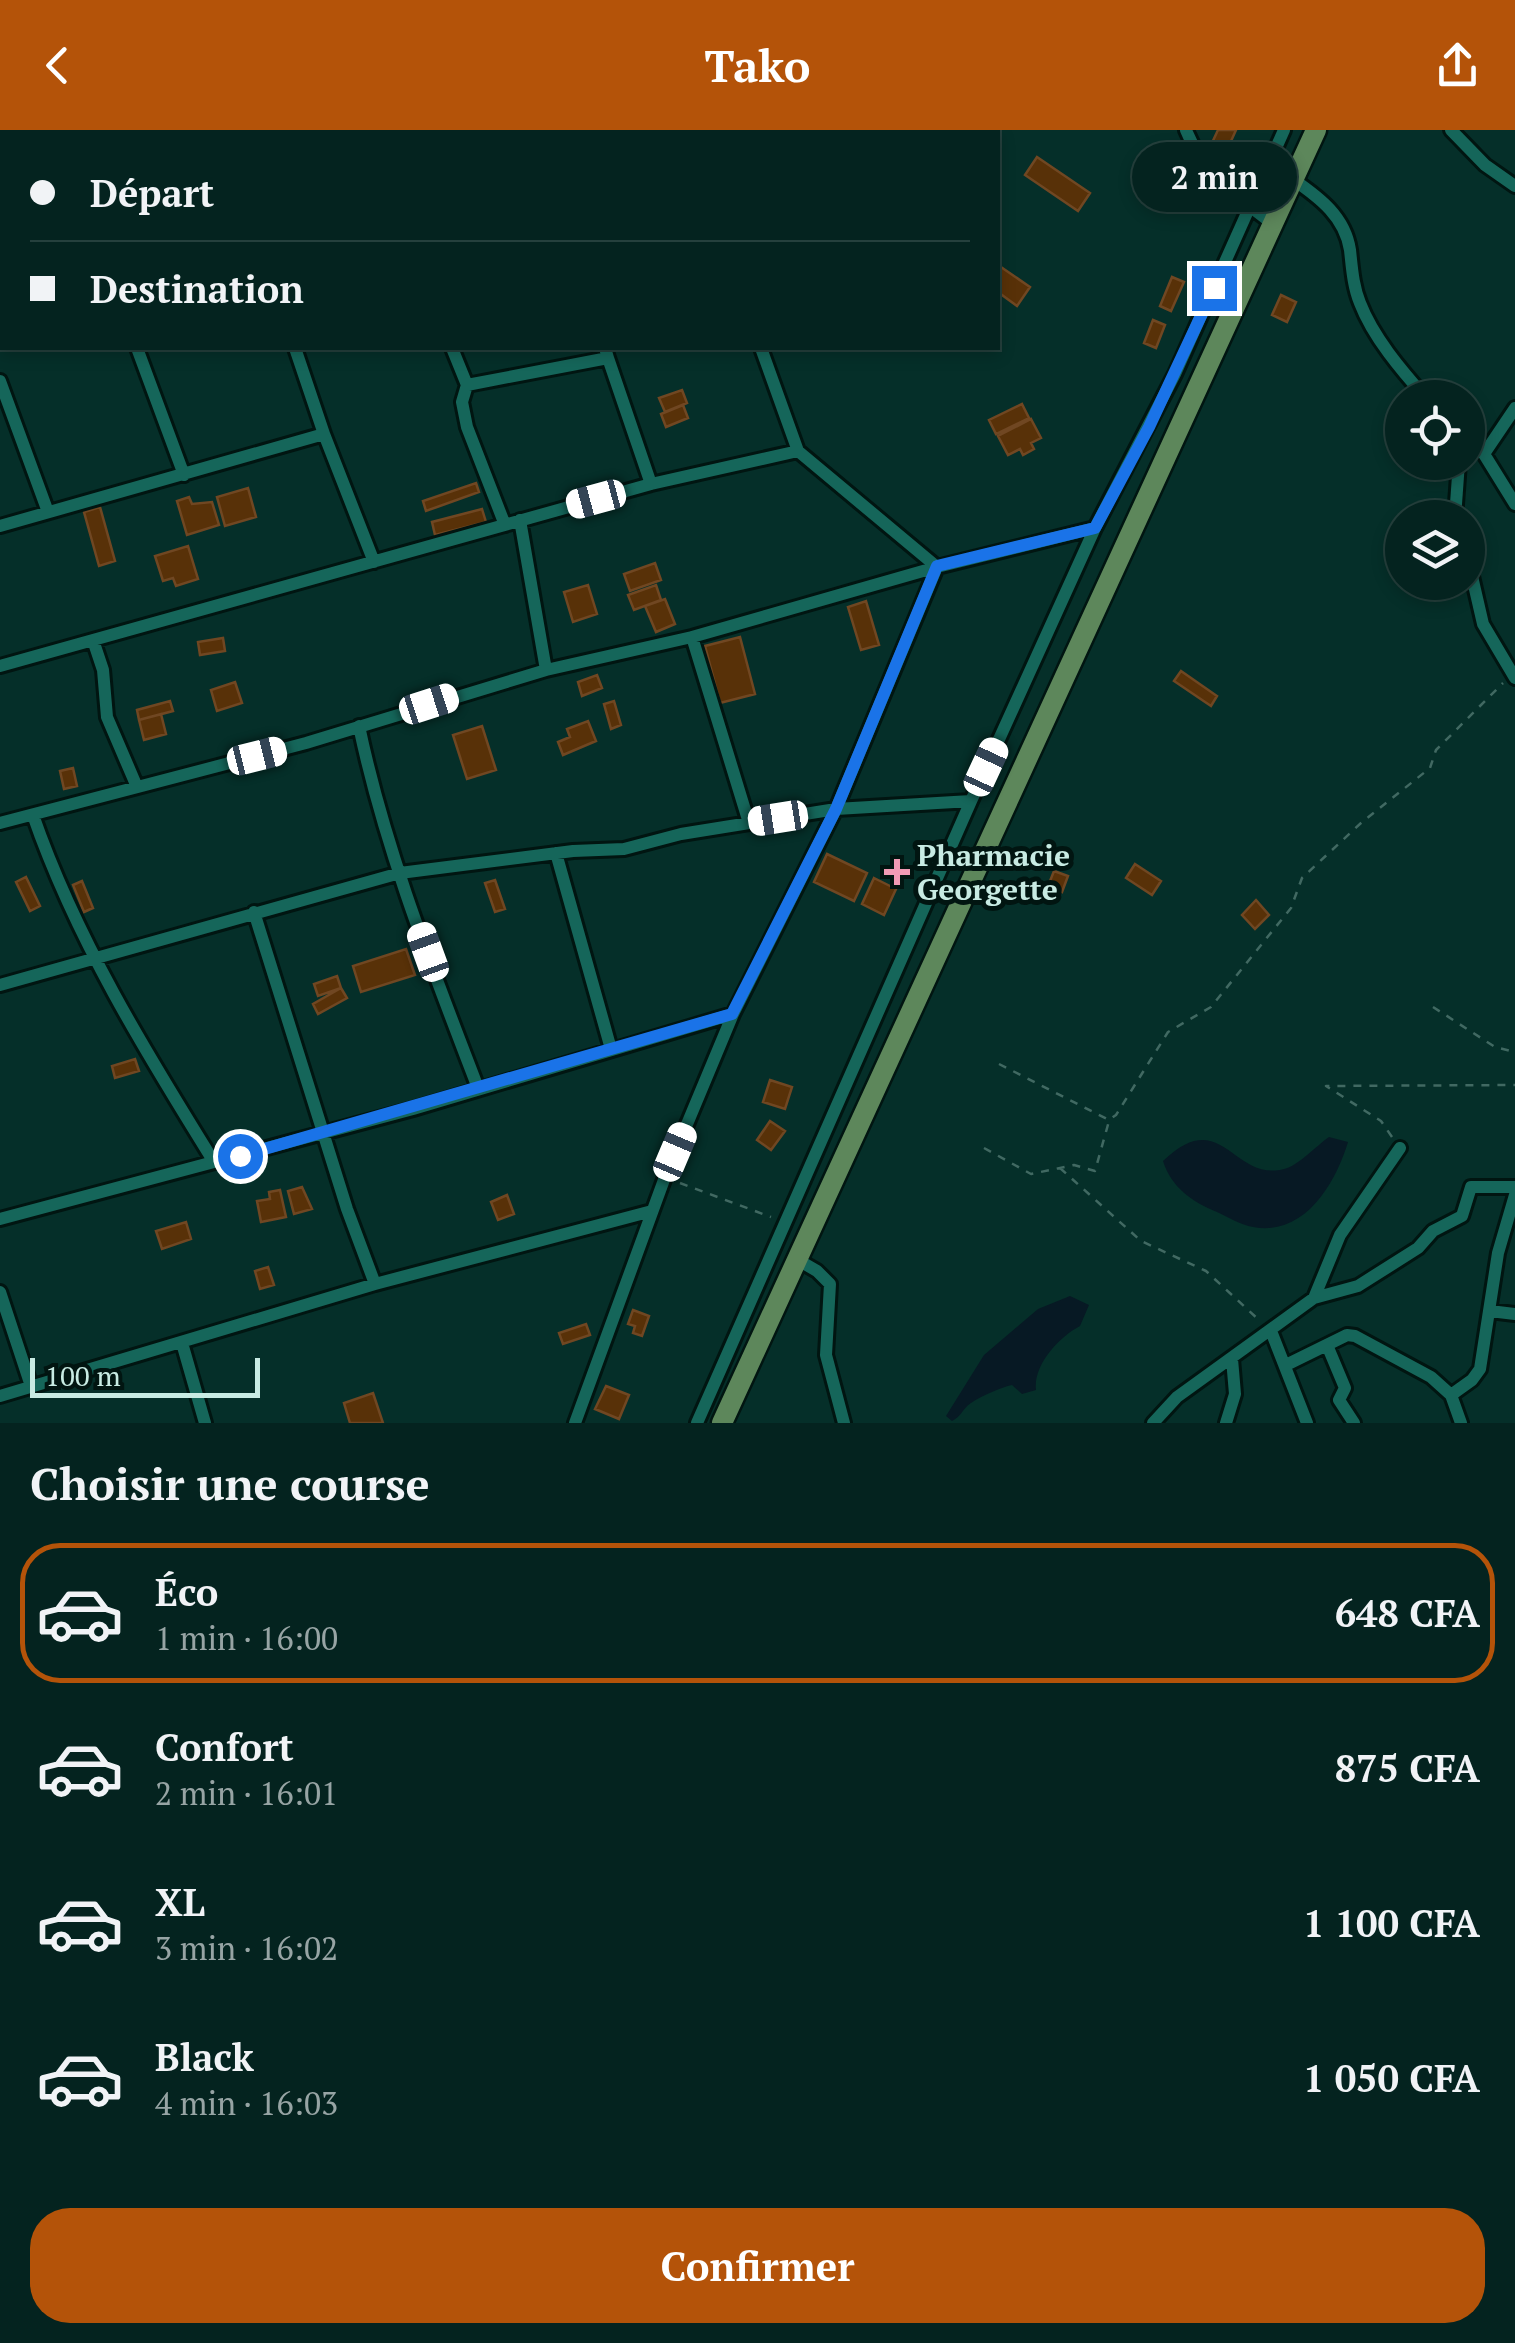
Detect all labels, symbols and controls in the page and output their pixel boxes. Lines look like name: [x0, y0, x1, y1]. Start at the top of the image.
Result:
text: Tako: [704, 35, 811, 95]
icon: back: [30, 38, 85, 93]
icon: share: [1430, 38, 1485, 93]
callout: 2 min: [1132, 143, 1296, 213]
text: 2 min: [1171, 156, 1258, 198]
text: Départ: [90, 168, 214, 218]
text: Destination: [90, 264, 304, 314]
route end: [1192, 266, 1237, 311]
map controls: [1385, 380, 1485, 600]
button: locate: [1385, 380, 1485, 480]
car: [563, 477, 629, 521]
button: layers: [1385, 500, 1485, 600]
car: [396, 680, 462, 728]
car: [960, 733, 1012, 801]
car: [224, 734, 290, 778]
car: [746, 798, 810, 838]
place label: Pharmacie Georgette: [917, 835, 1070, 909]
marker: Pharmacie Georgette: [886, 861, 908, 883]
car: [404, 919, 452, 985]
car: [649, 1119, 701, 1185]
route start: [218, 1134, 263, 1179]
scale bar: [30, 1353, 260, 1398]
text: 100 m: [45, 1357, 121, 1394]
text: Choisir une course: [30, 1453, 430, 1513]
text: Éco: [155, 1567, 218, 1617]
icon: car: [35, 1568, 125, 1658]
text: 648 CFA: [1335, 1588, 1480, 1638]
text: 1 min · 16:00: [155, 1617, 338, 1659]
text: Confort: [155, 1722, 294, 1772]
icon: car: [35, 1723, 125, 1813]
text: 875 CFA: [1335, 1743, 1480, 1793]
text: 2 min · 16:01: [155, 1772, 338, 1814]
text: XL: [155, 1877, 205, 1927]
icon: car: [35, 1878, 125, 1968]
text: 1 100 CFA: [1303, 1898, 1480, 1948]
text: 3 min · 16:02: [155, 1927, 338, 1969]
text: Black: [155, 2032, 254, 2082]
icon: car: [35, 2033, 125, 2123]
text: 1 050 CFA: [1303, 2053, 1480, 2103]
text: 4 min · 16:03: [155, 2082, 338, 2124]
button: Confirmer: [30, 2208, 1485, 2323]

